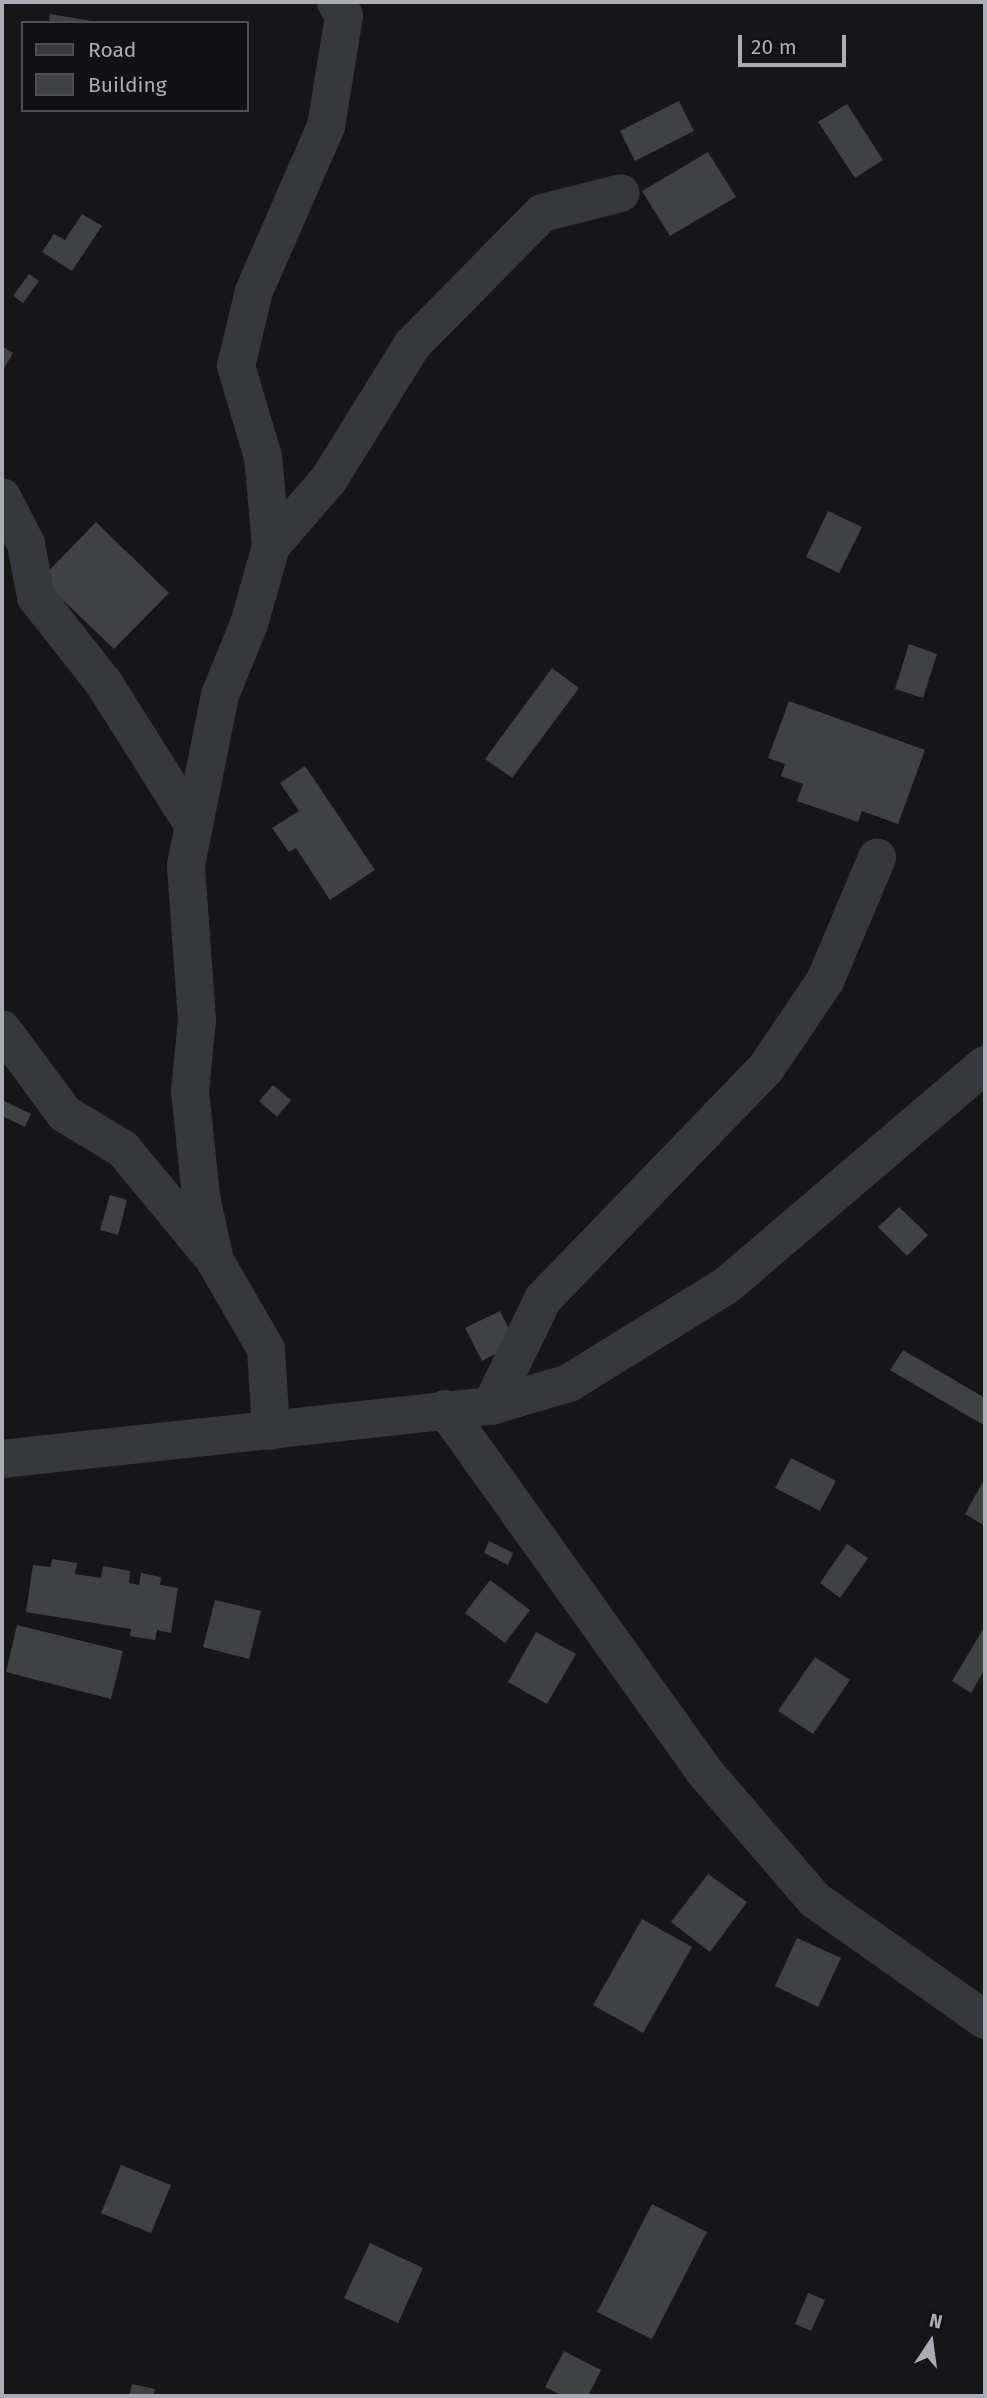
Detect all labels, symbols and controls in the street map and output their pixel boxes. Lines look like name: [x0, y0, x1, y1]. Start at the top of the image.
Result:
legend: [21, 21, 248, 112]
scale bar: [742, 21, 850, 65]
text: 20 m: [751, 34, 797, 60]
text: Road: [88, 37, 136, 63]
text: Building: [88, 72, 167, 98]
north arrow: [896, 2307, 966, 2377]
text: N: [927, 2308, 945, 2334]

